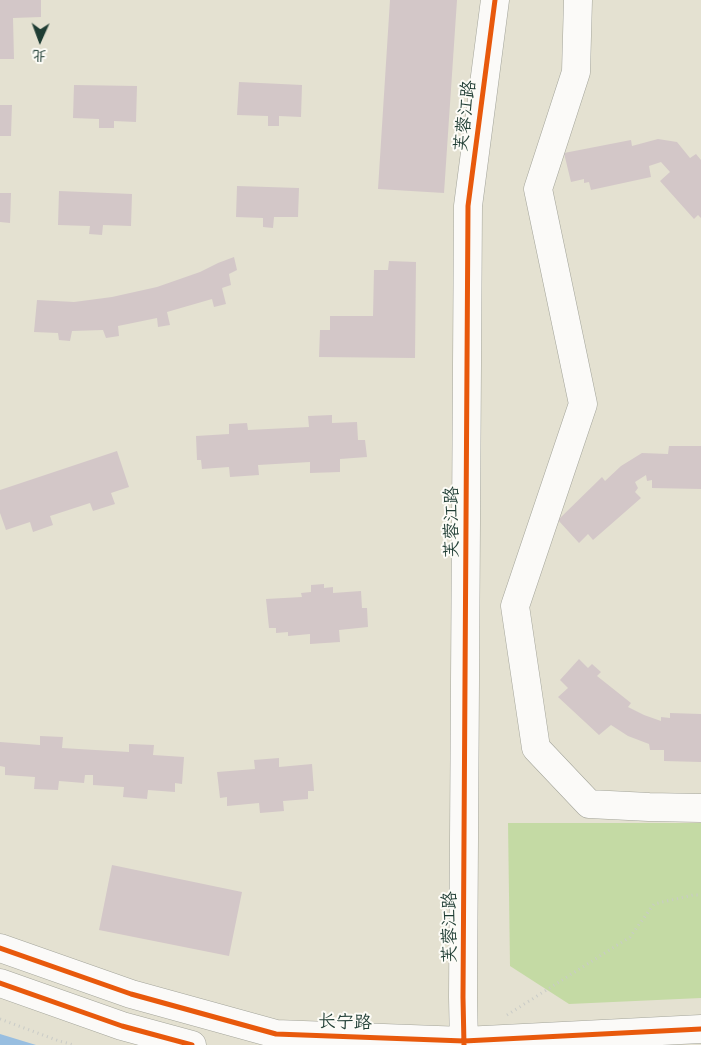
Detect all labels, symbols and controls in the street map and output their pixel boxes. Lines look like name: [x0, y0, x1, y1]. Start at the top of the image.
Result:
north arrow: [15, 15, 65, 65]
text: 北: [32, 47, 47, 64]
street label: 芙蓉江路: [451, 79, 481, 153]
street label: 芙蓉江路: [441, 486, 463, 558]
street label: 芙蓉江路: [439, 891, 461, 963]
street label: 长宁路: [318, 1011, 372, 1035]

